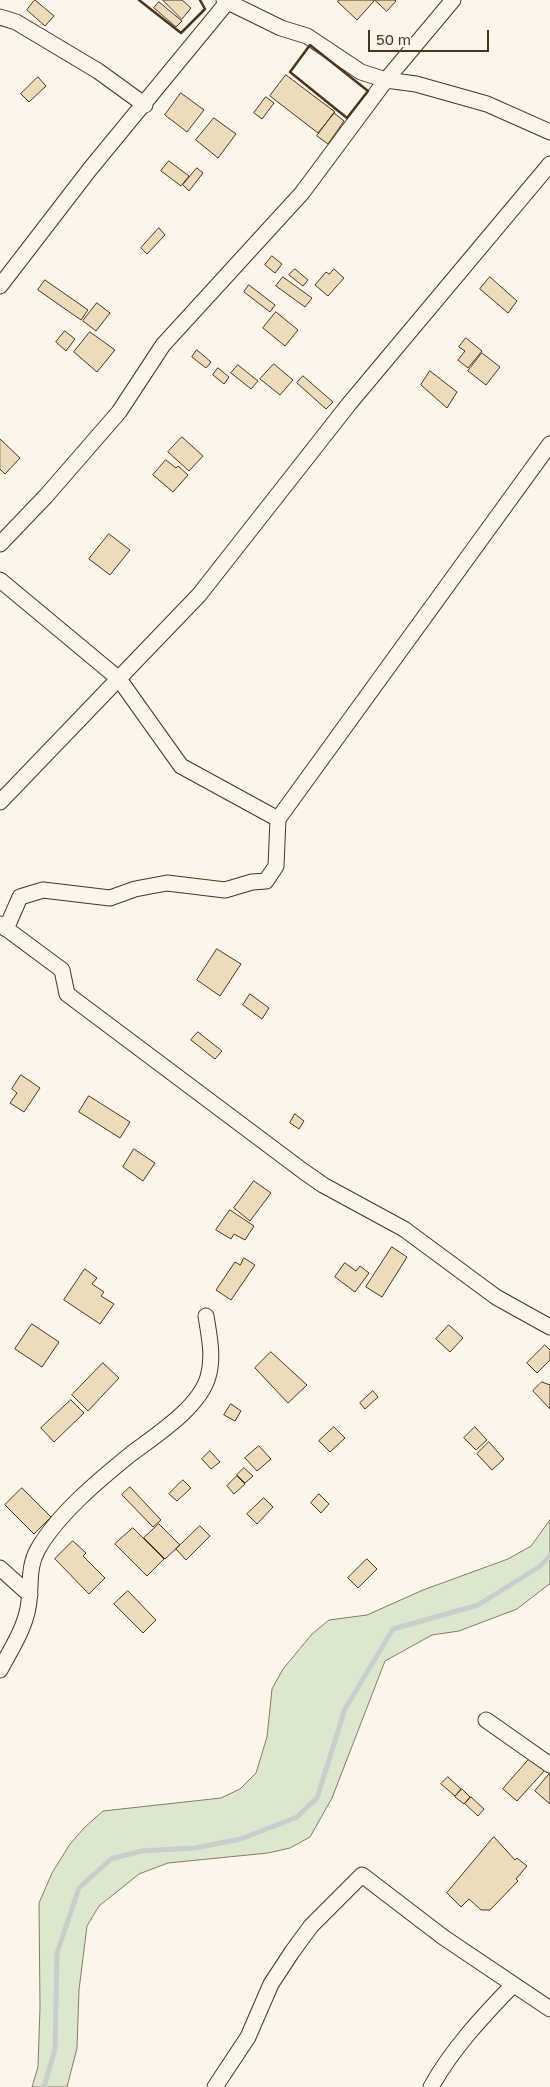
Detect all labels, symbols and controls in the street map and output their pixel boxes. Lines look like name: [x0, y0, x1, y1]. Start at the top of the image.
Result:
scale bar: [370, 20, 491, 52]
text: 50 m: [376, 30, 411, 48]

